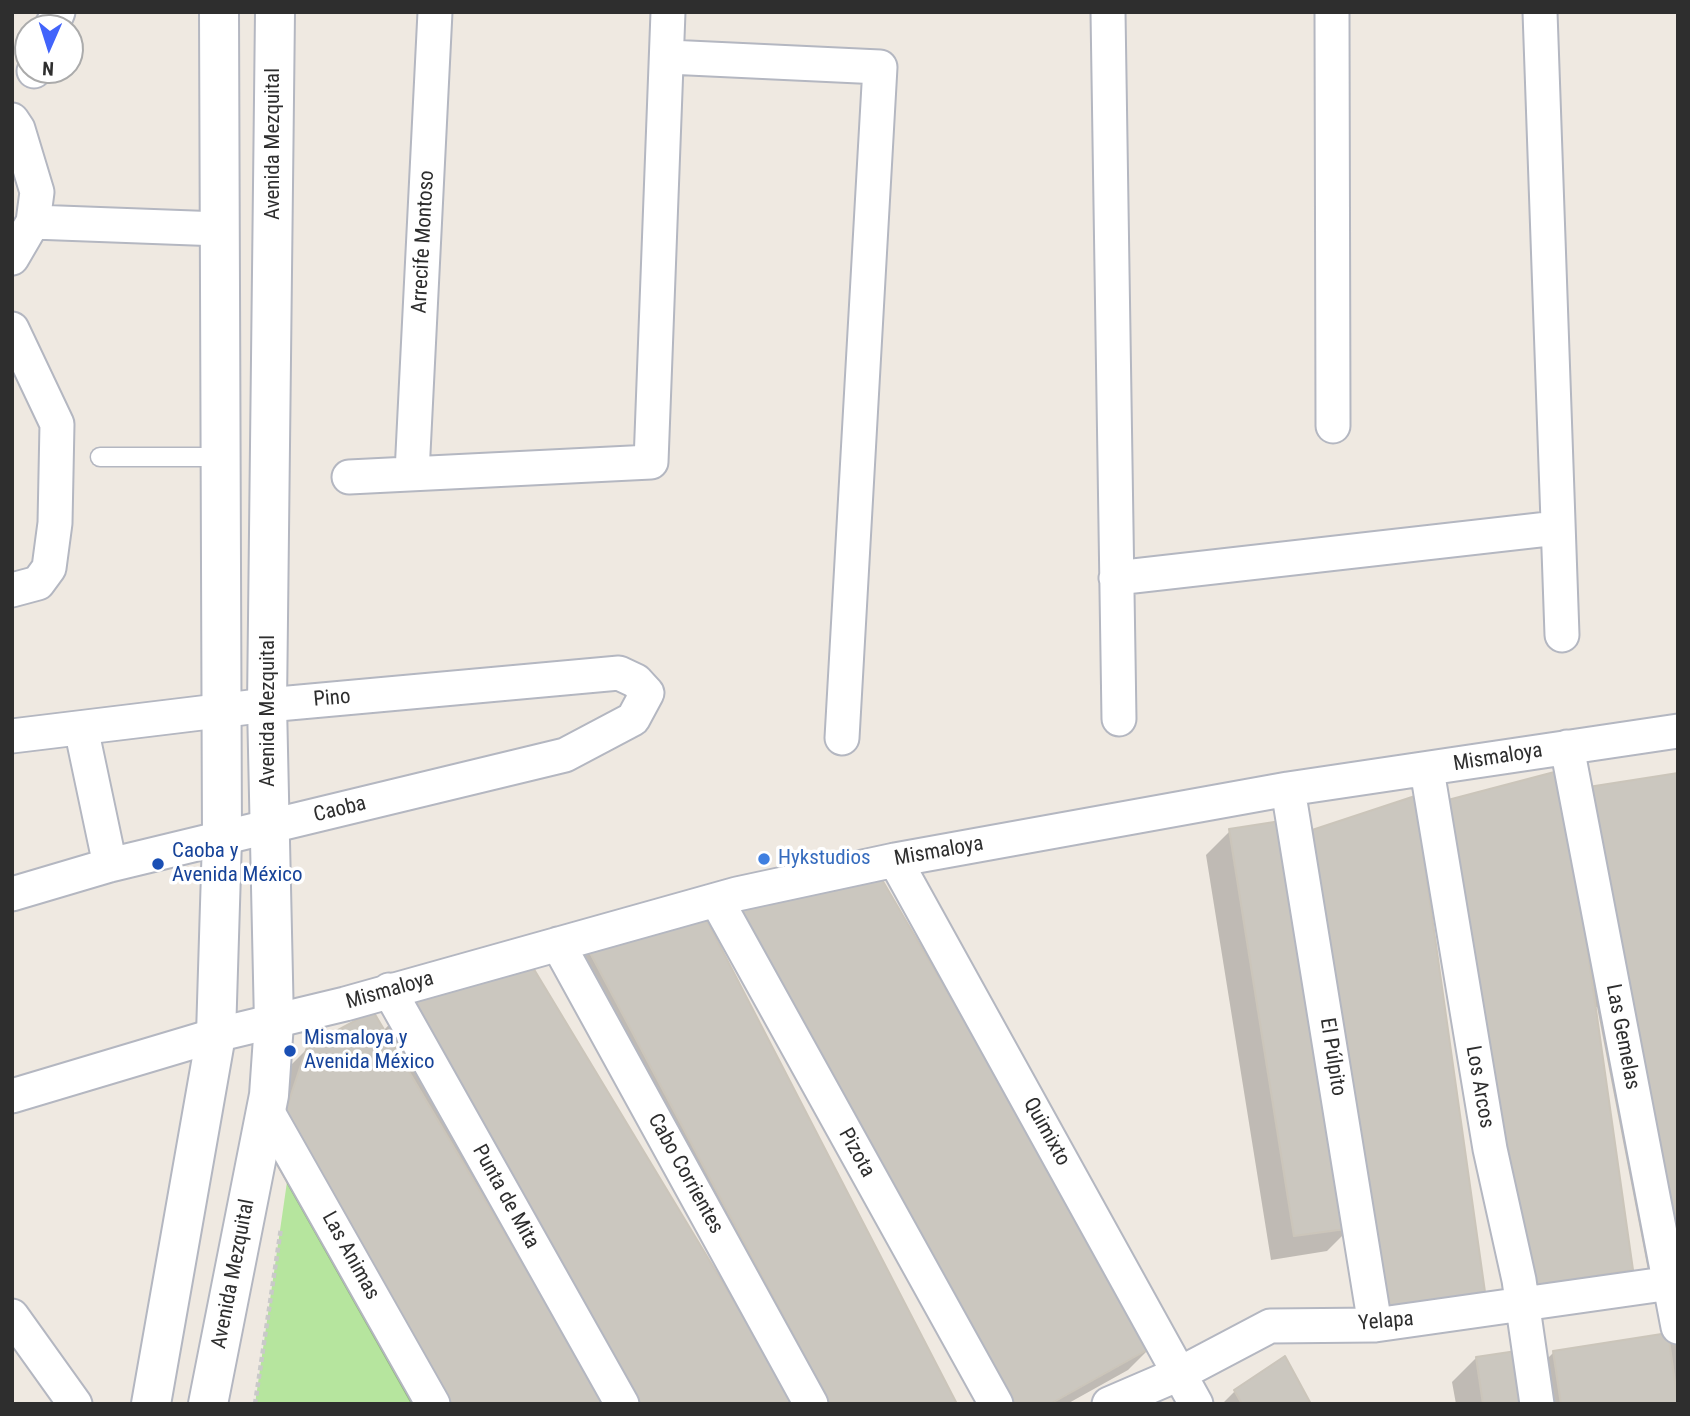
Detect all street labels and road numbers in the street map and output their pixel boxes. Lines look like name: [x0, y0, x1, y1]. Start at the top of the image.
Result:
street label: Avenida Mezquital: [261, 68, 287, 220]
street label: Arrecife Montoso: [408, 170, 440, 314]
street label: Avenida Mezquital: [256, 635, 282, 787]
street label: Pino: [312, 685, 352, 713]
street label: Mismaloya: [1452, 739, 1544, 777]
street label: Caoba: [311, 791, 369, 829]
street label: Mismaloya: [893, 832, 985, 872]
street label: Mismaloya: [343, 966, 437, 1016]
street label: Las Gemelas: [1599, 982, 1645, 1092]
street label: El Púlpito: [1313, 1016, 1351, 1098]
street label: Los Arcos: [1459, 1044, 1499, 1130]
street label: Quimixto: [1017, 1094, 1075, 1170]
street label: Cabo Corrientes: [642, 1110, 728, 1238]
street label: Pizota: [832, 1124, 880, 1182]
street label: Punta de Mita: [466, 1141, 544, 1253]
street label: Avenida Mezquital: [207, 1197, 261, 1351]
street label: Las Animas: [315, 1207, 385, 1305]
street label: Yelapa: [1357, 1307, 1415, 1337]

